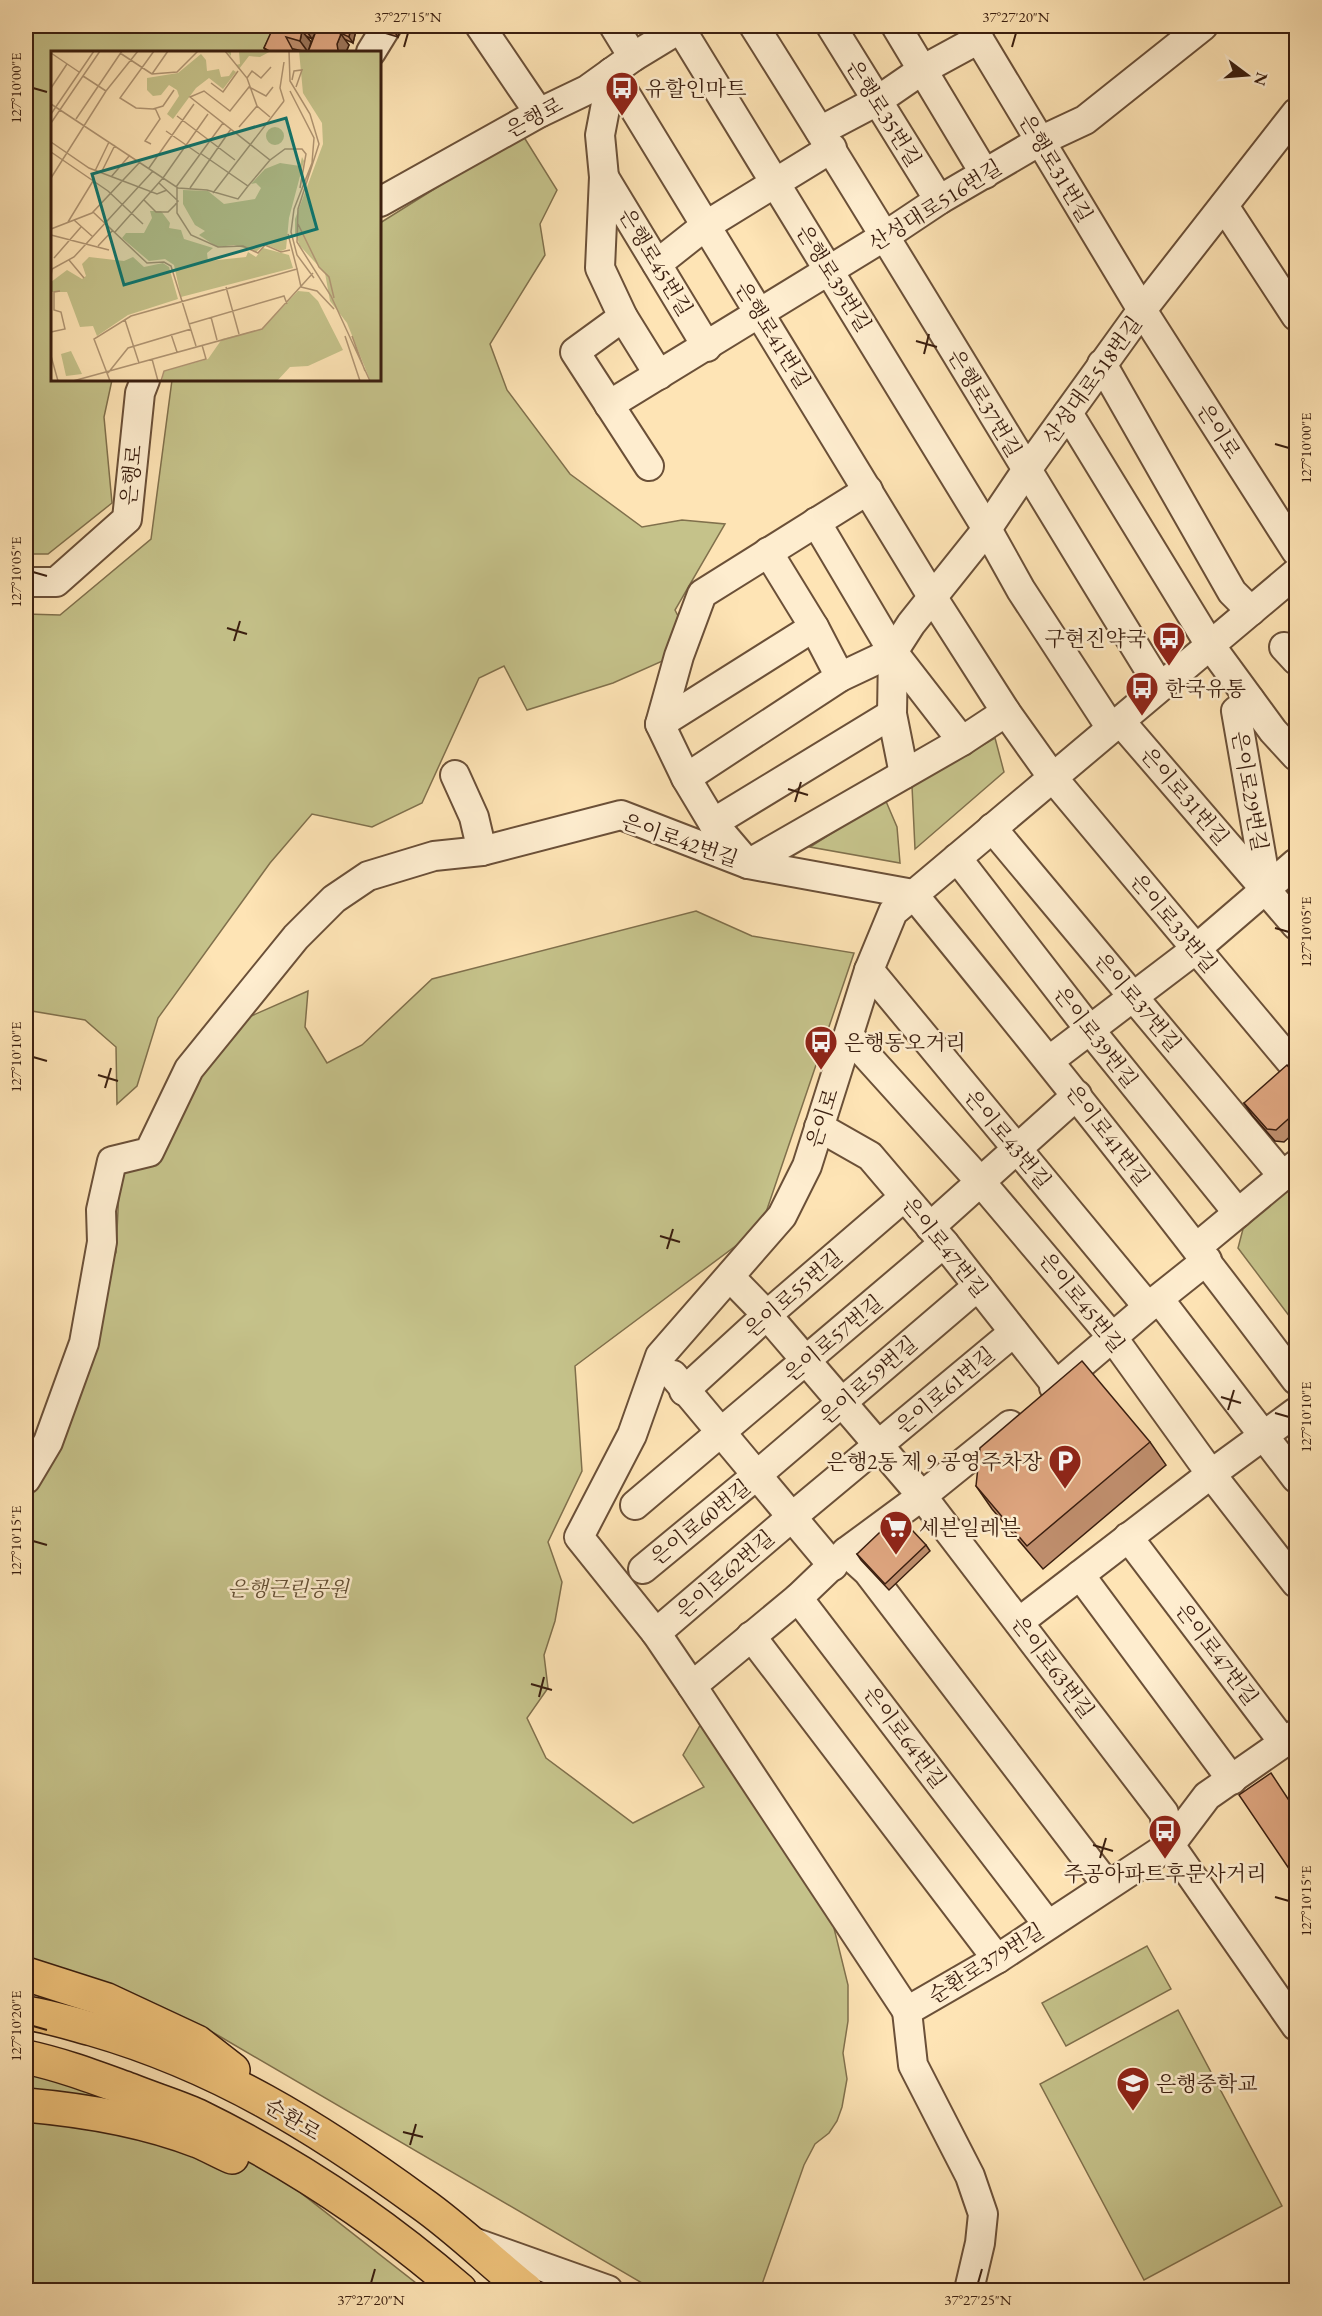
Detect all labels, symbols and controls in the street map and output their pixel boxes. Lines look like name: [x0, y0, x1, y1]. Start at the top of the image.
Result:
text: 37°27'15"N: [374, 7, 442, 26]
text: 37°27'20"N: [982, 7, 1050, 26]
north arrow: [1217, 45, 1277, 105]
inset map: [51, 51, 381, 381]
text: 127°10'00"E: [6, 52, 25, 124]
street label: 은행로35번길: [840, 54, 928, 172]
bus stop icon: 유할인마트: [604, 70, 640, 117]
text: N: [1249, 70, 1273, 88]
place label: 유할인마트: [645, 75, 746, 102]
street label: 은행로: [501, 91, 567, 143]
street label: 은행로31번길: [1013, 109, 1099, 227]
street label: 산성대로516번길: [863, 153, 1007, 257]
street label: 은행로45번길: [613, 203, 699, 321]
street label: 은행로39번길: [790, 219, 878, 337]
street label: 은행로41번길: [729, 276, 817, 394]
street label: 산성대로518번길: [1036, 311, 1148, 449]
street label: 은행로37번길: [942, 344, 1028, 462]
street label: 은이로: [1191, 398, 1247, 464]
text: 127°10'00"E: [1296, 412, 1315, 484]
street label: 은행로: [114, 443, 148, 507]
text: 127°10'05"E: [6, 536, 25, 608]
bus stop icon: 구현진약국: [1151, 620, 1187, 667]
place label: 구현진약국: [1045, 625, 1146, 652]
bus stop icon: 한국유통: [1124, 670, 1160, 717]
place label: 한국유통: [1165, 675, 1246, 702]
street label: 은이로29번길: [1226, 729, 1274, 853]
street label: 은이로31번길: [1135, 741, 1235, 851]
street label: 은이로42번길: [618, 807, 742, 873]
street label: 은이로33번길: [1125, 868, 1223, 978]
text: 127°10'05"E: [1296, 896, 1315, 968]
street label: 은이로37번길: [1089, 947, 1187, 1057]
street label: 은이로39번길: [1048, 981, 1144, 1093]
text: 127°10'10"E: [6, 1021, 25, 1093]
bus stop icon: 은행동오거리: [803, 1024, 839, 1071]
place label: 은행동오거리: [844, 1029, 966, 1056]
street label: 은이로41번길: [1060, 1079, 1156, 1191]
street label: 은이로43번길: [959, 1084, 1057, 1194]
street label: 은이로: [800, 1085, 844, 1151]
street label: 은이로47번길: [896, 1191, 994, 1303]
street label: 은이로55번길: [738, 1243, 848, 1343]
street label: 은이로45번길: [1033, 1246, 1131, 1358]
street label: 은이로57번길: [778, 1289, 888, 1387]
street label: 은이로59번길: [813, 1330, 923, 1430]
street label: 은이로61번길: [890, 1341, 1000, 1439]
text: 127°10'10"E: [1296, 1381, 1315, 1453]
parking icon: 은행2동 제 9 공영주차장: [1047, 1443, 1083, 1490]
place label: 은행2동 제 9 공영주차장: [827, 1448, 1043, 1475]
street label: 은이로60번길: [644, 1473, 756, 1571]
text: 127°10'15"E: [6, 1505, 25, 1577]
supermarket icon: 세븐일레븐: [878, 1509, 914, 1556]
place label: 세븐일레븐: [919, 1514, 1020, 1541]
street label: 은이로62번길: [670, 1524, 780, 1624]
park label: 은행근린공원: [227, 1575, 351, 1602]
street label: 은이로47번길: [1170, 1597, 1264, 1711]
street label: 은이로63번길: [1006, 1610, 1100, 1724]
street label: 은이로64번길: [858, 1680, 952, 1794]
bus stop icon: 주공아파트후문사거리: [1147, 1813, 1183, 1860]
place label: 주공아파트후문사거리: [1064, 1860, 1266, 1887]
text: 127°10'15"E: [1296, 1865, 1315, 1937]
street label: 순환로379번길: [923, 1917, 1049, 2009]
text: 127°10'20"E: [6, 1990, 25, 2062]
school or university icon: 은행중학교: [1115, 2065, 1151, 2112]
place label: 은행중학교: [1156, 2070, 1257, 2097]
street label: 순환로: [260, 2092, 326, 2146]
text: 37°27'20"N: [337, 2290, 405, 2309]
text: 37°27'25"N: [944, 2290, 1012, 2309]

